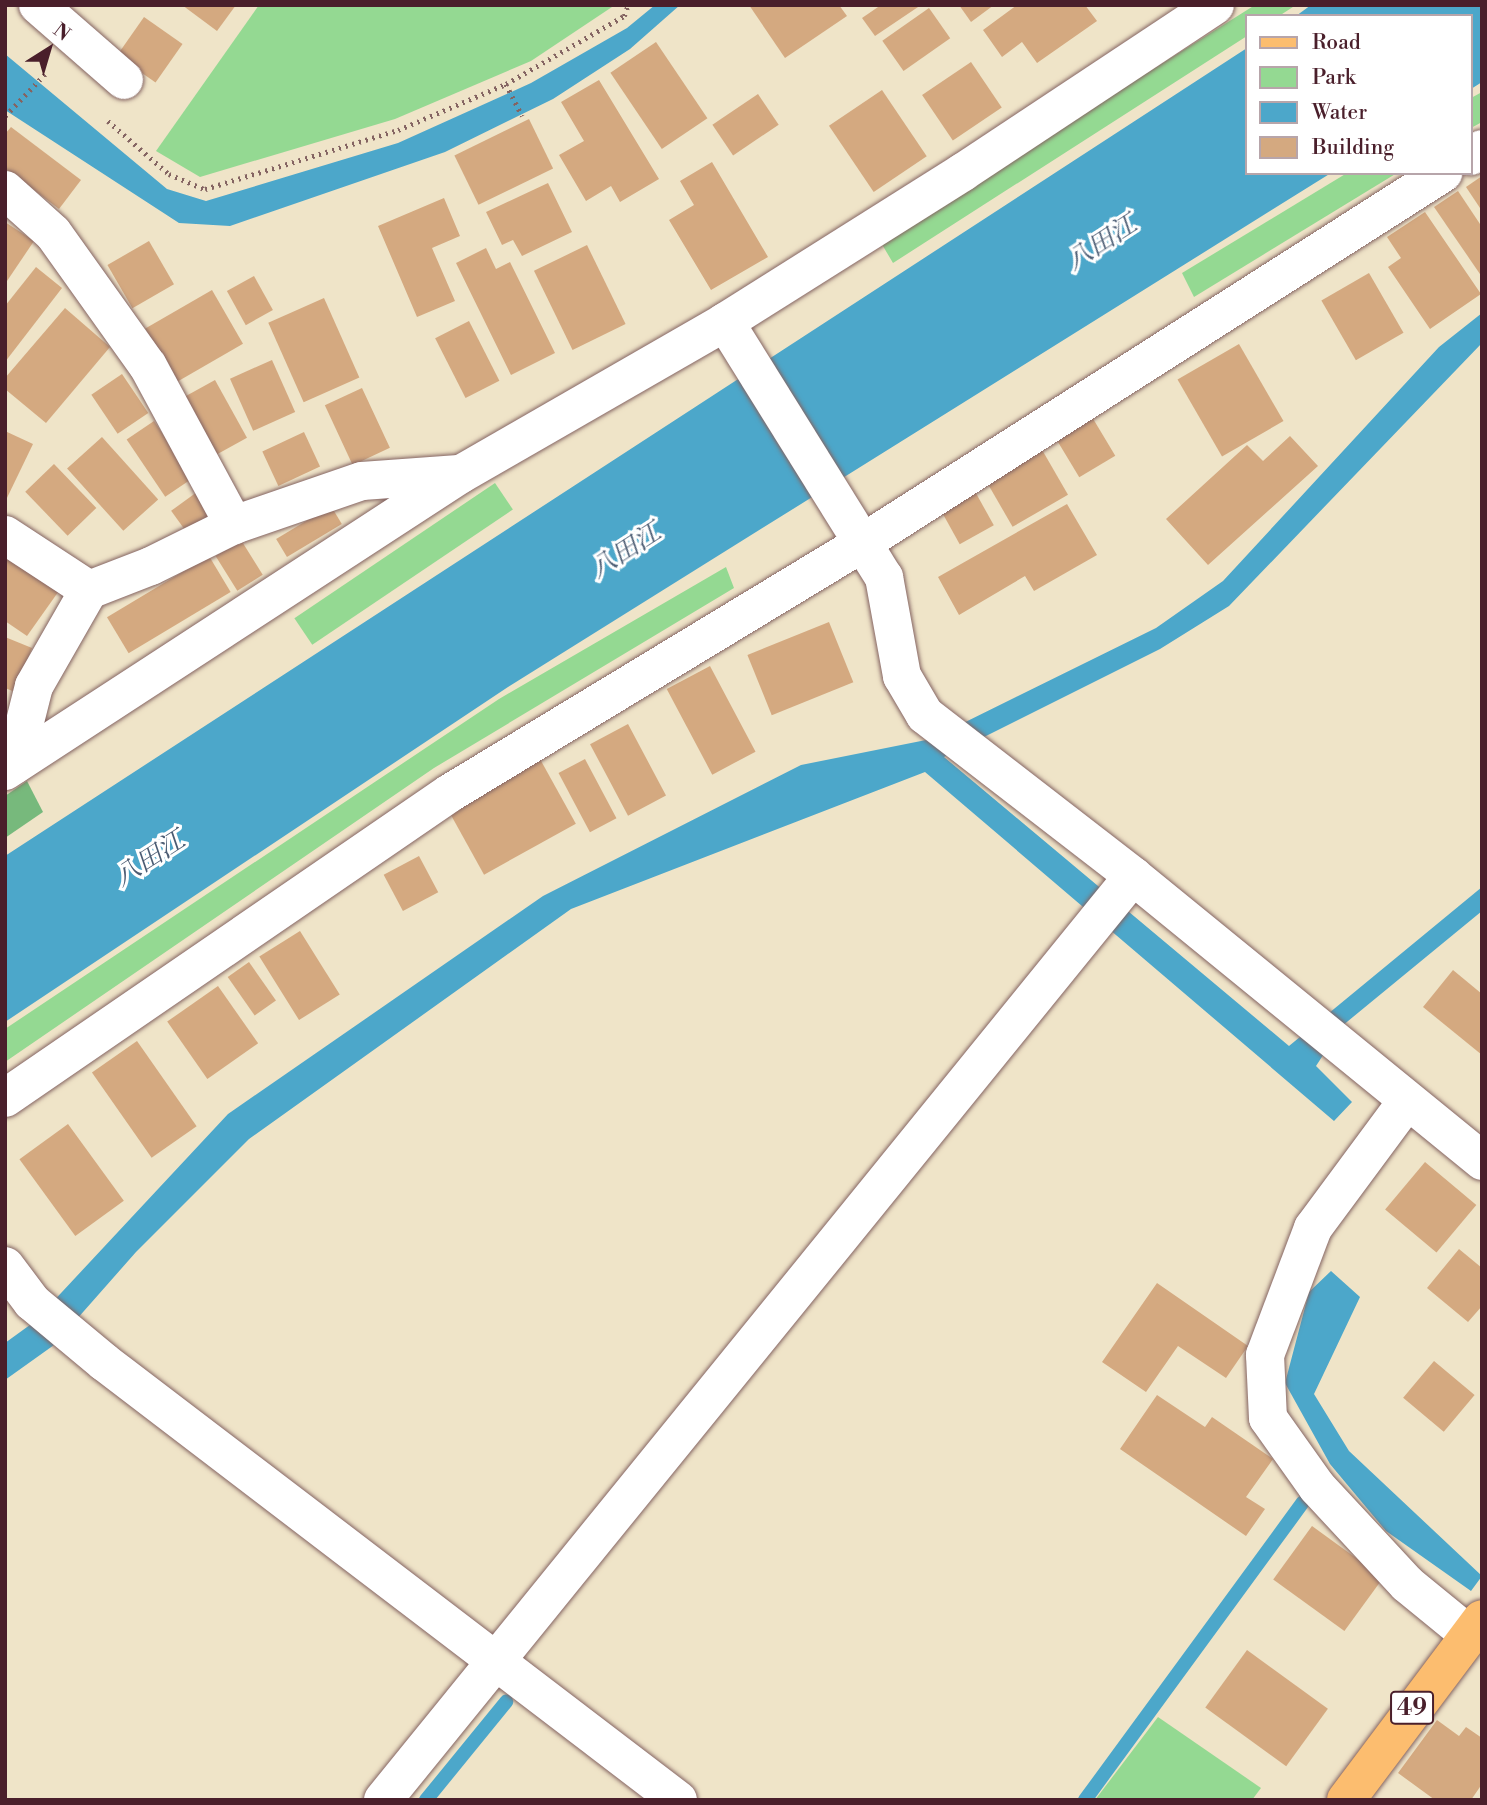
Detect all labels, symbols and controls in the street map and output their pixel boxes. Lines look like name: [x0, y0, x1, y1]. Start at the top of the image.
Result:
north arrow: [14, 14, 84, 84]
legend: [1246, 14, 1473, 175]
text: N: [48, 18, 75, 46]
text: Road: [1312, 30, 1361, 56]
text: Park: [1312, 65, 1356, 91]
text: Water: [1312, 100, 1367, 126]
text: Building: [1312, 135, 1394, 161]
water label: 八田江: [1061, 210, 1143, 278]
water label: 八田江: [585, 518, 667, 586]
water label: 八田江: [109, 826, 191, 894]
road number: 49: [1389, 1688, 1435, 1728]

